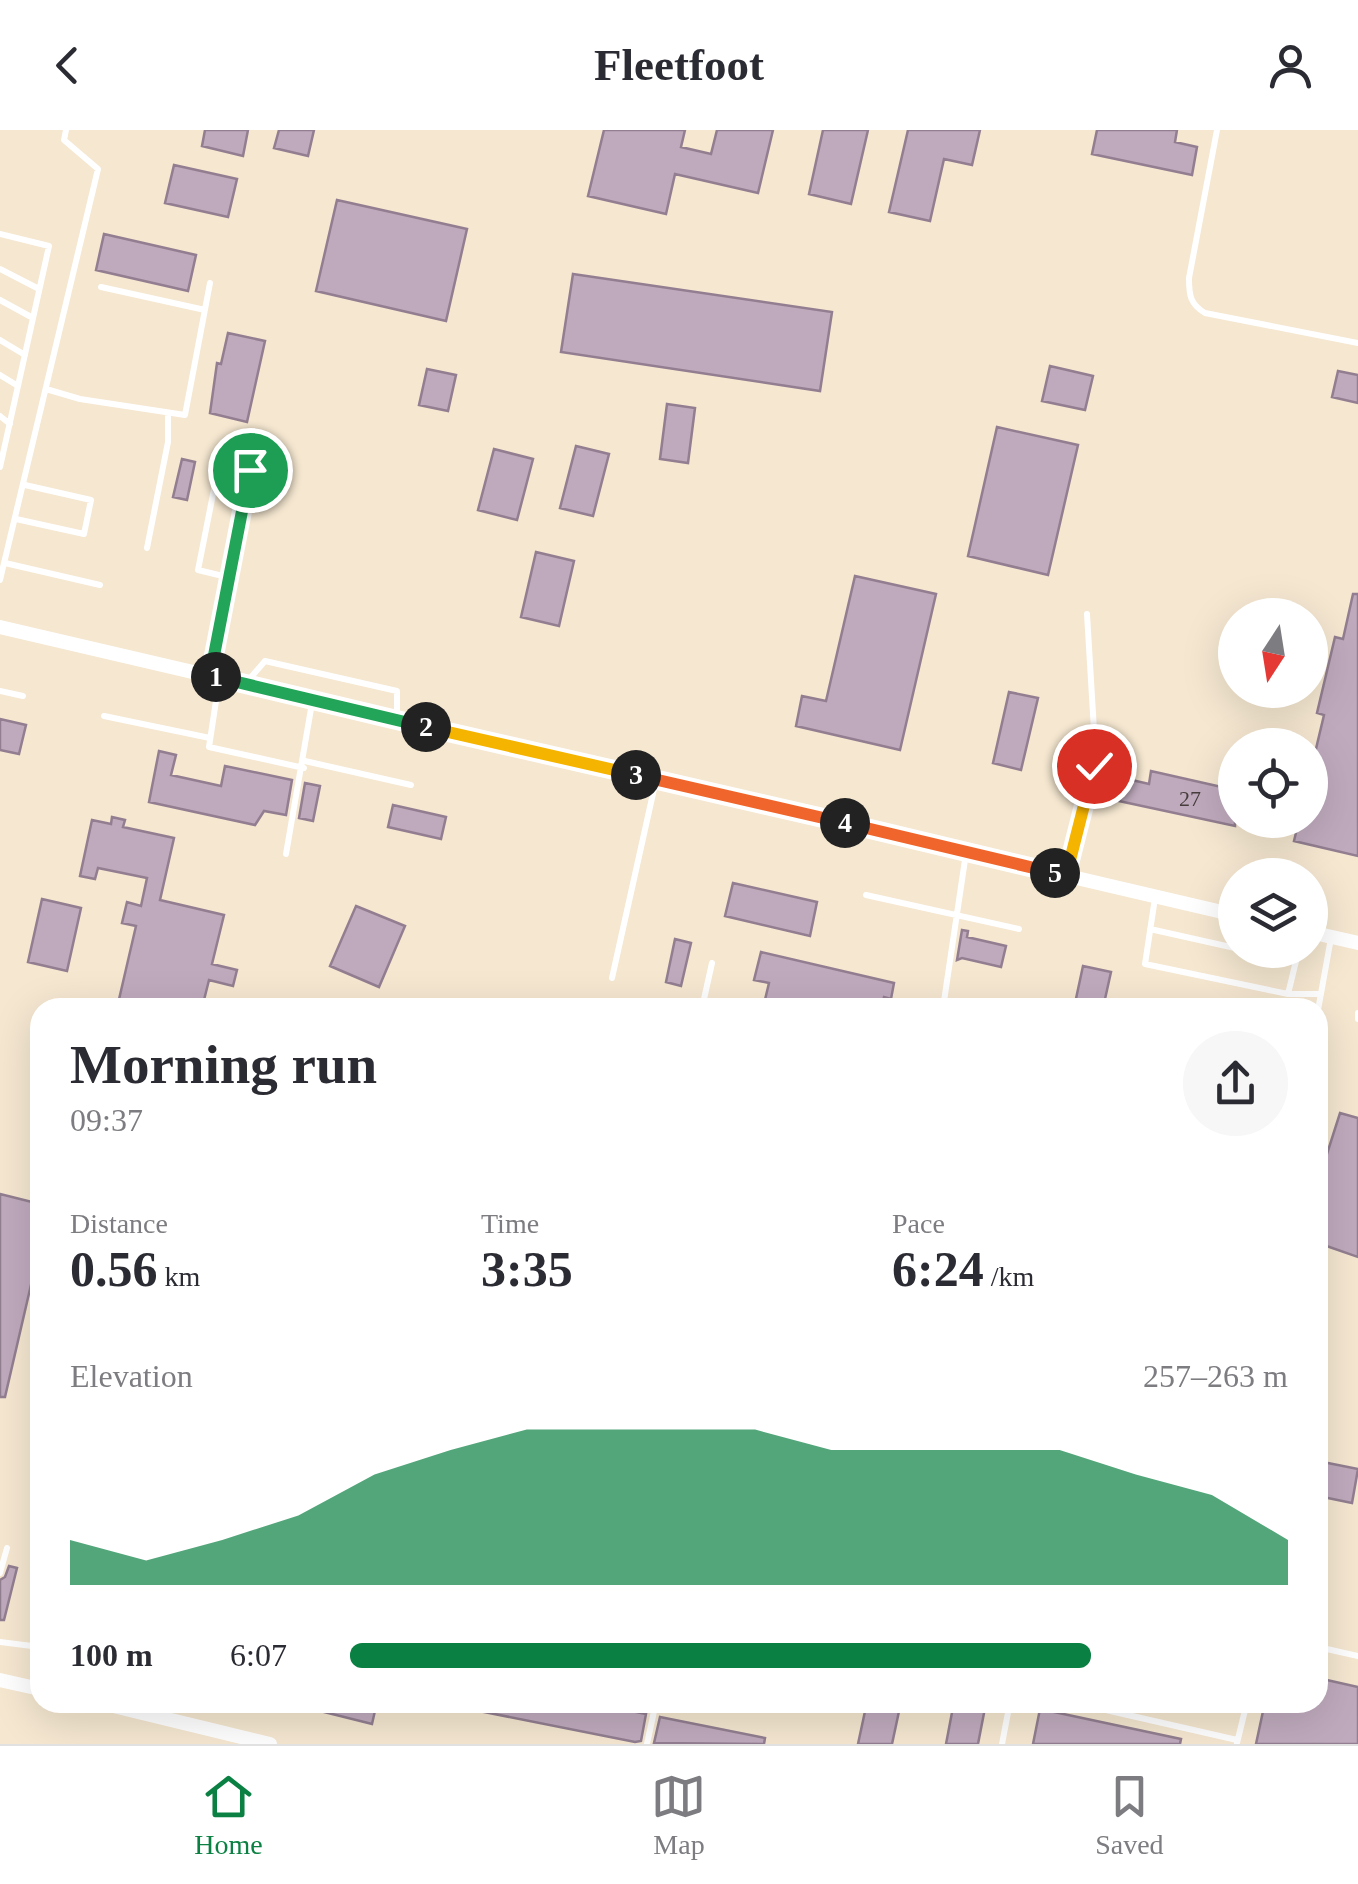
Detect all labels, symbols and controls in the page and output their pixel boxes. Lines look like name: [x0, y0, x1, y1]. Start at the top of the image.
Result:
icon: back: [40, 38, 95, 93]
icon: person: [1263, 38, 1318, 93]
text: Fleetfoot: [594, 40, 764, 90]
pin: [208, 428, 293, 513]
icon: arrive: [223, 443, 278, 498]
north arrow: [1218, 598, 1328, 708]
map controls: [1218, 598, 1328, 968]
pin: 1: [191, 652, 241, 702]
text: 1: [209, 661, 223, 692]
pin: 2: [401, 702, 451, 752]
text: 2: [419, 711, 433, 742]
pin: [1052, 724, 1137, 809]
button: locate: [1218, 728, 1328, 838]
icon: check: [1067, 739, 1122, 794]
pin: 3: [611, 750, 661, 800]
text: 3: [629, 759, 643, 790]
house number: 27: [1179, 786, 1201, 811]
pin: 4: [820, 798, 870, 848]
text: 4: [838, 807, 852, 838]
pin: 5: [1030, 848, 1080, 898]
text: 5: [1048, 857, 1062, 888]
button: layers: [1218, 858, 1328, 968]
button: share: [1183, 1031, 1288, 1136]
text: Morning run: [70, 1034, 377, 1095]
text: 09:37: [70, 1102, 143, 1138]
text: Distance: [70, 1208, 168, 1239]
text: Time: [481, 1208, 539, 1239]
text: Pace: [892, 1208, 945, 1239]
text: 0.56: [70, 1241, 158, 1297]
text: 3:35: [481, 1241, 573, 1297]
text: 6:24: [892, 1241, 984, 1297]
text: km: [158, 1261, 200, 1292]
text: /km: [984, 1261, 1034, 1292]
text: Elevation: [70, 1358, 193, 1394]
text: 257–263 m: [1143, 1358, 1288, 1394]
text: 100 m: [70, 1637, 153, 1673]
text: 6:07: [230, 1637, 287, 1673]
tab: Home: [194, 1769, 263, 1861]
tab: Map: [651, 1769, 706, 1861]
tab: Saved: [1095, 1769, 1164, 1861]

